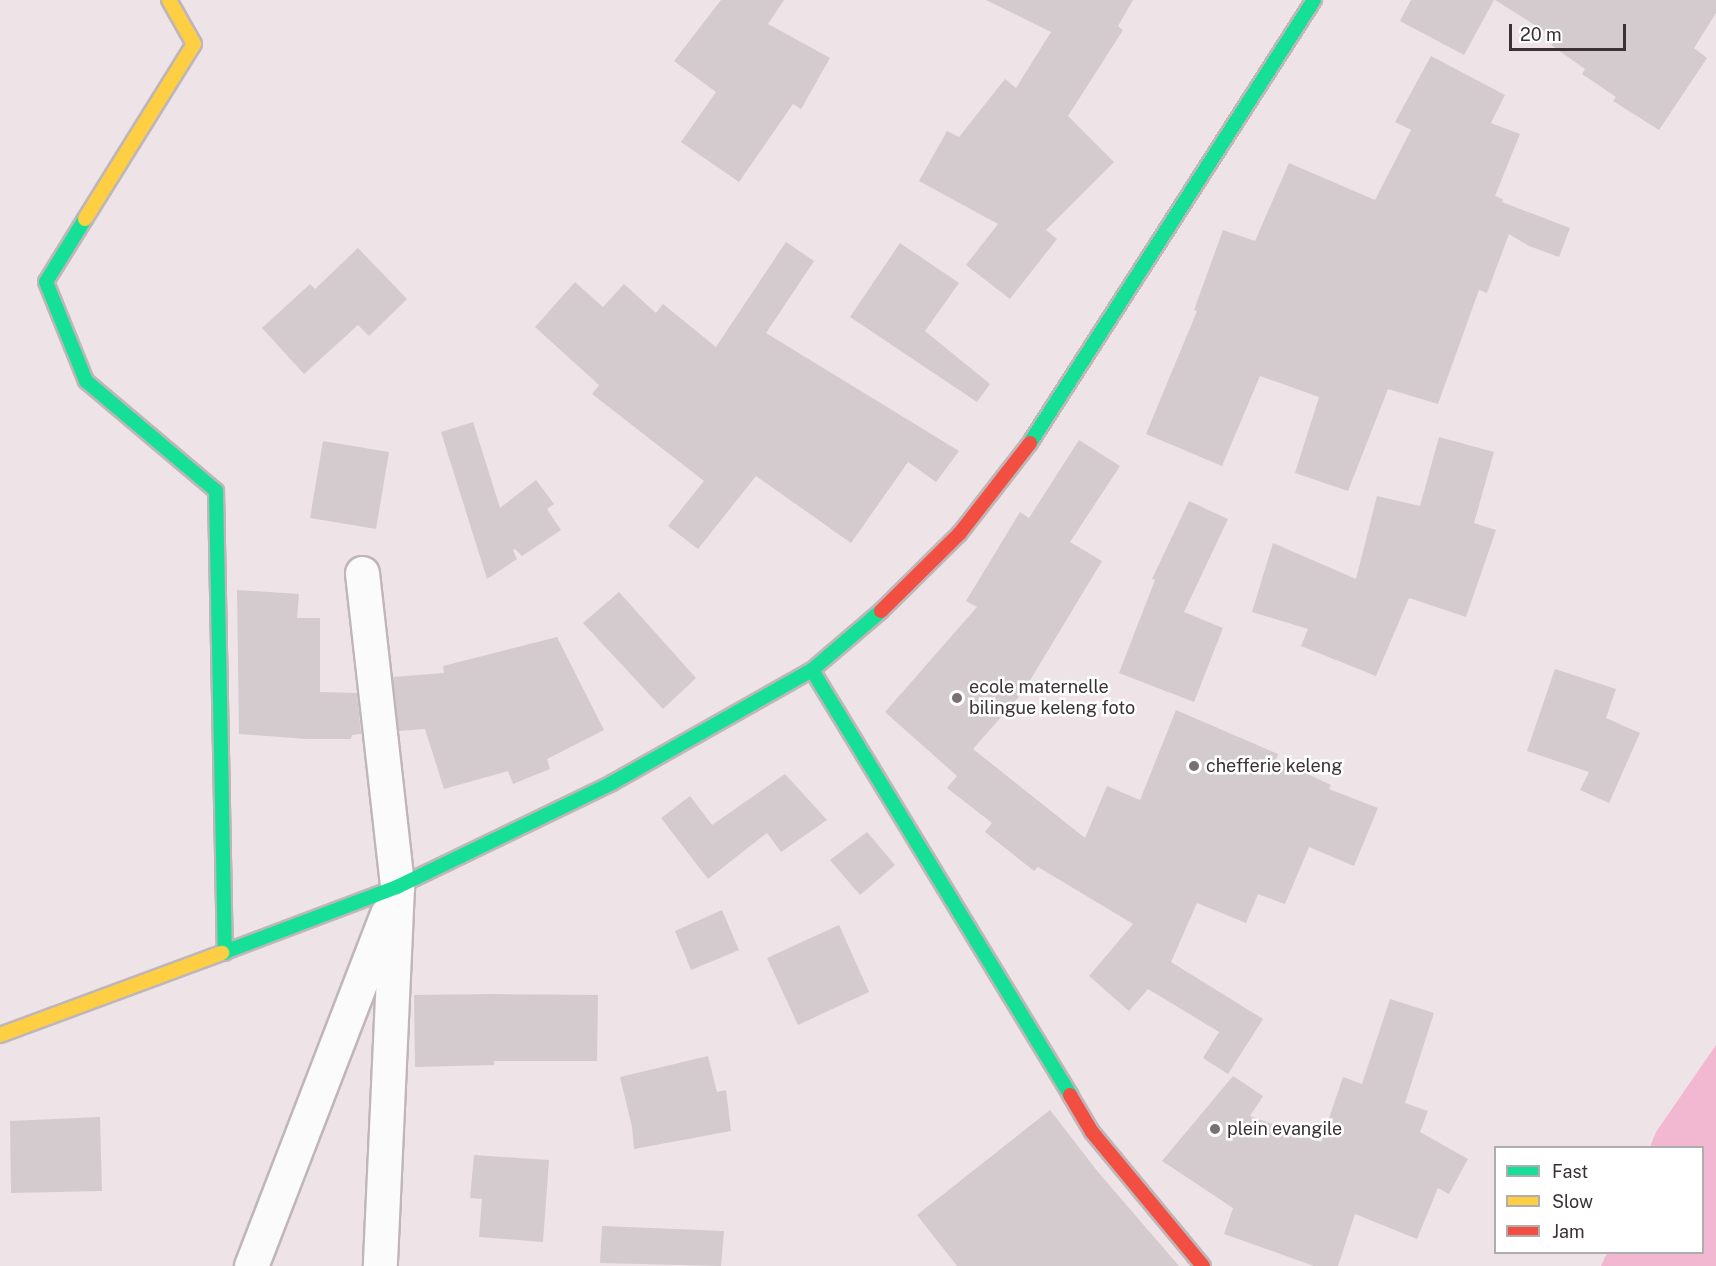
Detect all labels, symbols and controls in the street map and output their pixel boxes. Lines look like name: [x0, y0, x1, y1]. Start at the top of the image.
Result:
scale bar: [1512, 12, 1629, 50]
text: 20 m: [1520, 24, 1562, 45]
place label: ecole maternelle bilingue keleng foto: [969, 677, 1135, 720]
marker: ecole maternelle bilingue keleng foto: [950, 691, 964, 705]
place label: chefferie keleng: [1206, 755, 1343, 777]
marker: chefferie keleng: [1187, 759, 1201, 773]
place label: plein evangile: [1227, 1118, 1342, 1140]
marker: plein evangile: [1208, 1122, 1222, 1136]
legend: [1494, 1146, 1704, 1254]
text: Fast: [1552, 1161, 1588, 1182]
text: Slow: [1552, 1191, 1593, 1212]
text: Jam: [1552, 1221, 1585, 1242]

